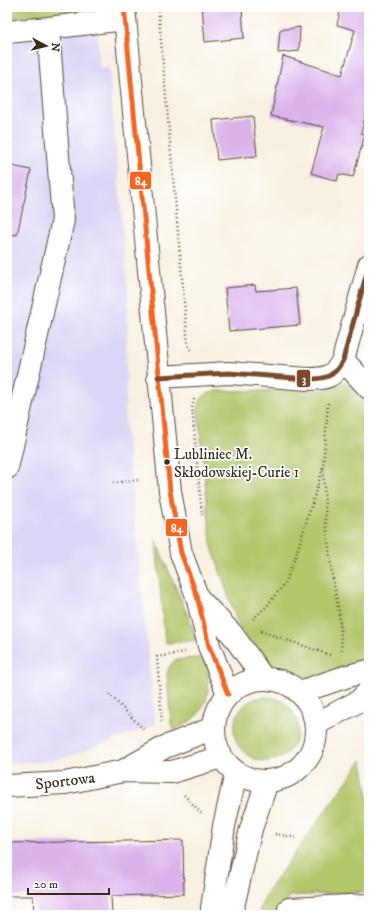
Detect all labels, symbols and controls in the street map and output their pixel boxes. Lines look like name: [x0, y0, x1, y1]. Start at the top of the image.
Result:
north arrow: [26, 26, 66, 66]
text: N: [47, 42, 62, 52]
line badge: 84: [129, 171, 152, 190]
text: 84: [135, 175, 148, 189]
line badge: 3: [296, 369, 311, 388]
text: 3: [302, 373, 306, 387]
place label: Lubliniec M. Skłodowskiej-Curie 1: [174, 445, 299, 482]
marker: Lubliniec M. Skłodowskiej-Curie 1: [162, 457, 172, 467]
line badge: 84: [165, 518, 188, 537]
text: 84: [171, 522, 184, 536]
street label: Sportowa: [34, 767, 96, 795]
scale bar: [28, 870, 109, 896]
text: 20 m: [34, 877, 58, 892]

